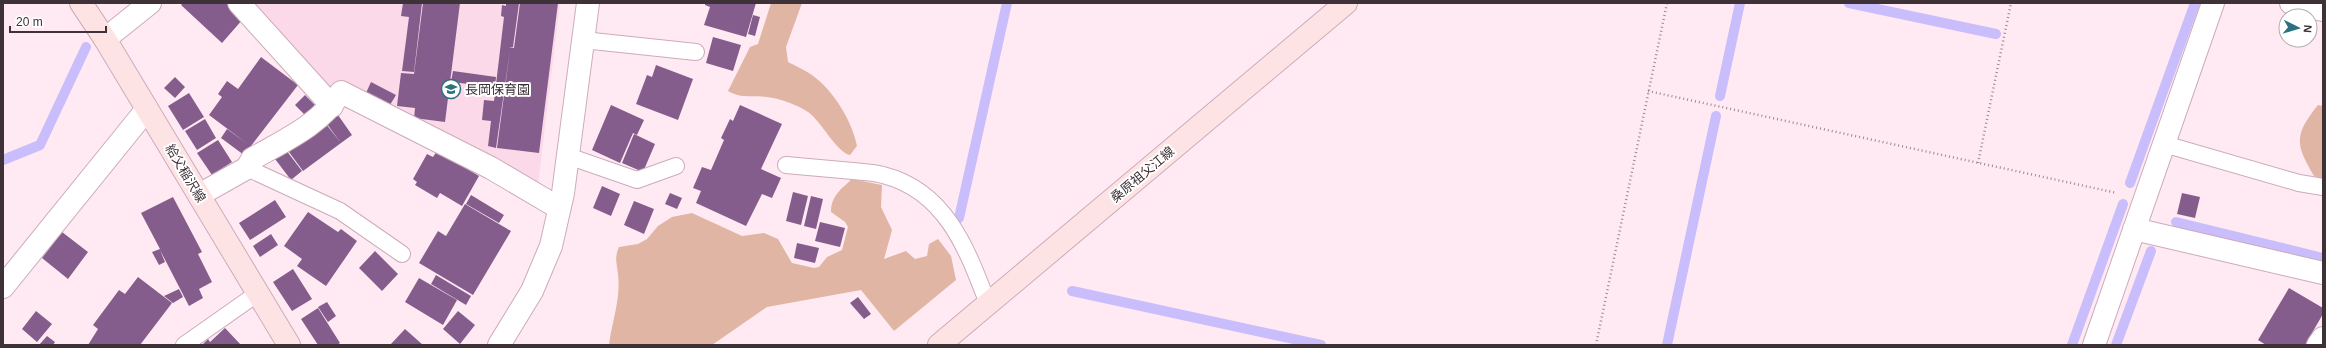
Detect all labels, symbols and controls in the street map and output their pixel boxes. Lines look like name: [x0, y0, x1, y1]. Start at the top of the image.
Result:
scale bar: [10, 8, 106, 34]
north arrow: [2278, 8, 2318, 48]
text: 20 m: [16, 15, 43, 29]
text: N: [2302, 24, 2314, 33]
school or university icon: 長岡保育園: [440, 78, 462, 100]
place label: 長岡保育園: [465, 82, 530, 97]
street label: 給父稲沢線: [162, 142, 209, 205]
street label: 桑原祖父江線: [1108, 144, 1177, 205]

